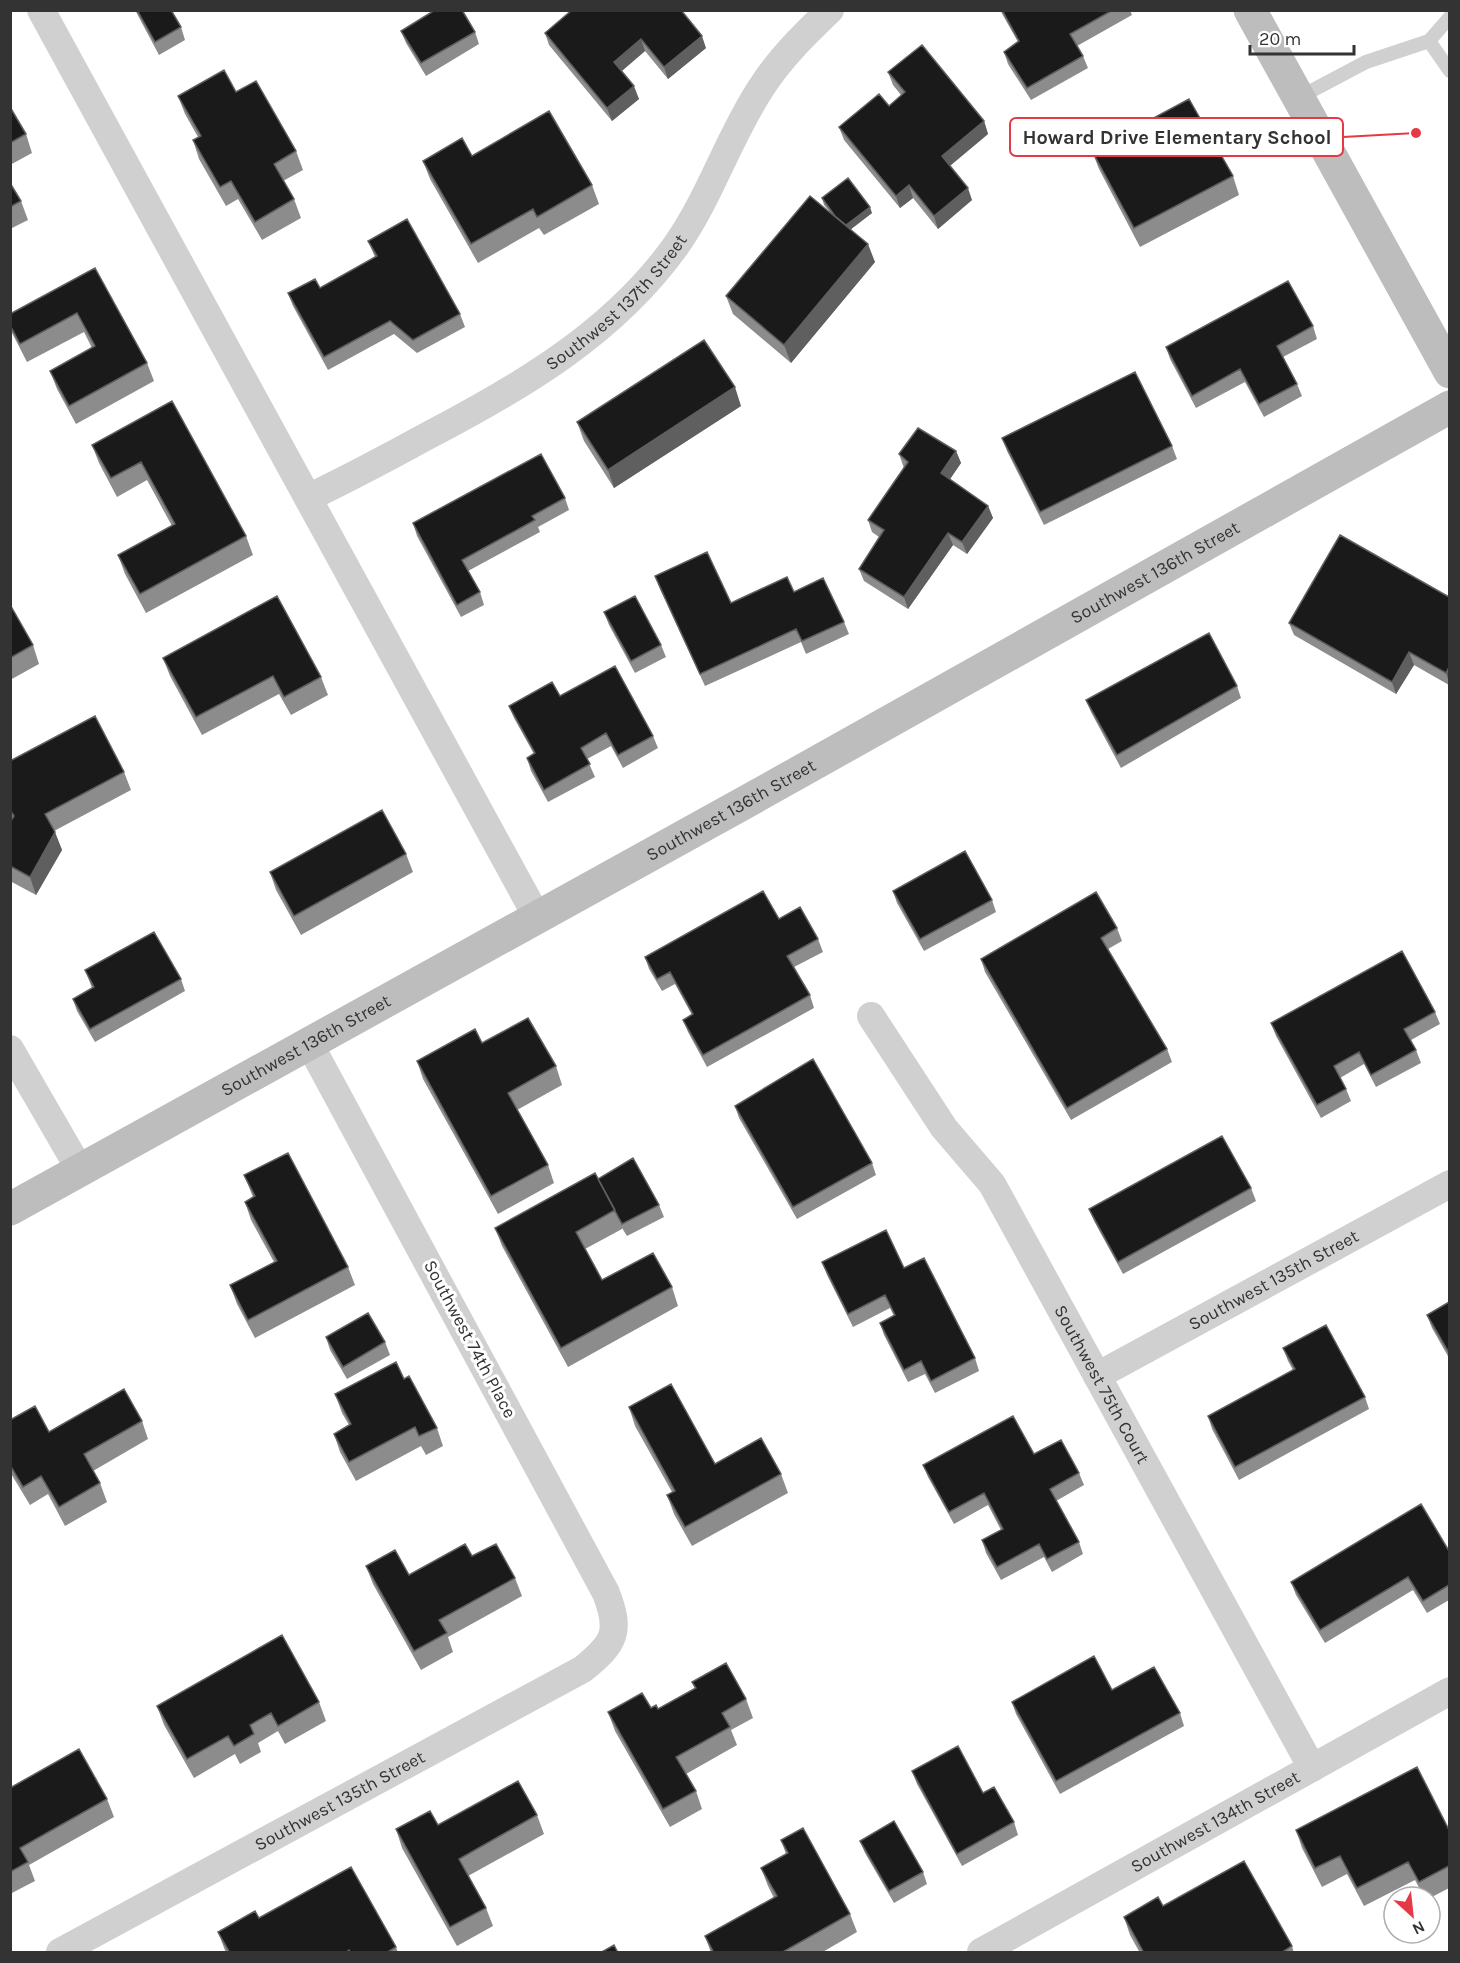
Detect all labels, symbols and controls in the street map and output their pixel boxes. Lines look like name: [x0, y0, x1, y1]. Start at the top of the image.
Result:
scale bar: [1250, 18, 1354, 56]
text: 20 m: [1259, 28, 1301, 50]
callout: Howard Drive Elementary School: [1010, 118, 1343, 156]
text: Howard Drive Elementary School: [1022, 126, 1332, 149]
street label: Southwest 137th Street: [541, 230, 692, 375]
street label: Southwest 136th Street: [1067, 516, 1244, 629]
street label: Southwest 136th Street: [642, 754, 820, 866]
street label: Southwest 136th Street: [217, 990, 395, 1101]
street label: Southwest 135th Street: [1185, 1225, 1363, 1335]
street label: Southwest 74th Place: [419, 1256, 521, 1422]
street label: Southwest 75th Court: [1049, 1301, 1154, 1468]
street label: Southwest 135th Street: [251, 1746, 429, 1856]
street label: Southwest 134th Street: [1127, 1766, 1304, 1878]
north arrow: [1382, 1885, 1442, 1945]
text: N: [1409, 1917, 1428, 1939]

